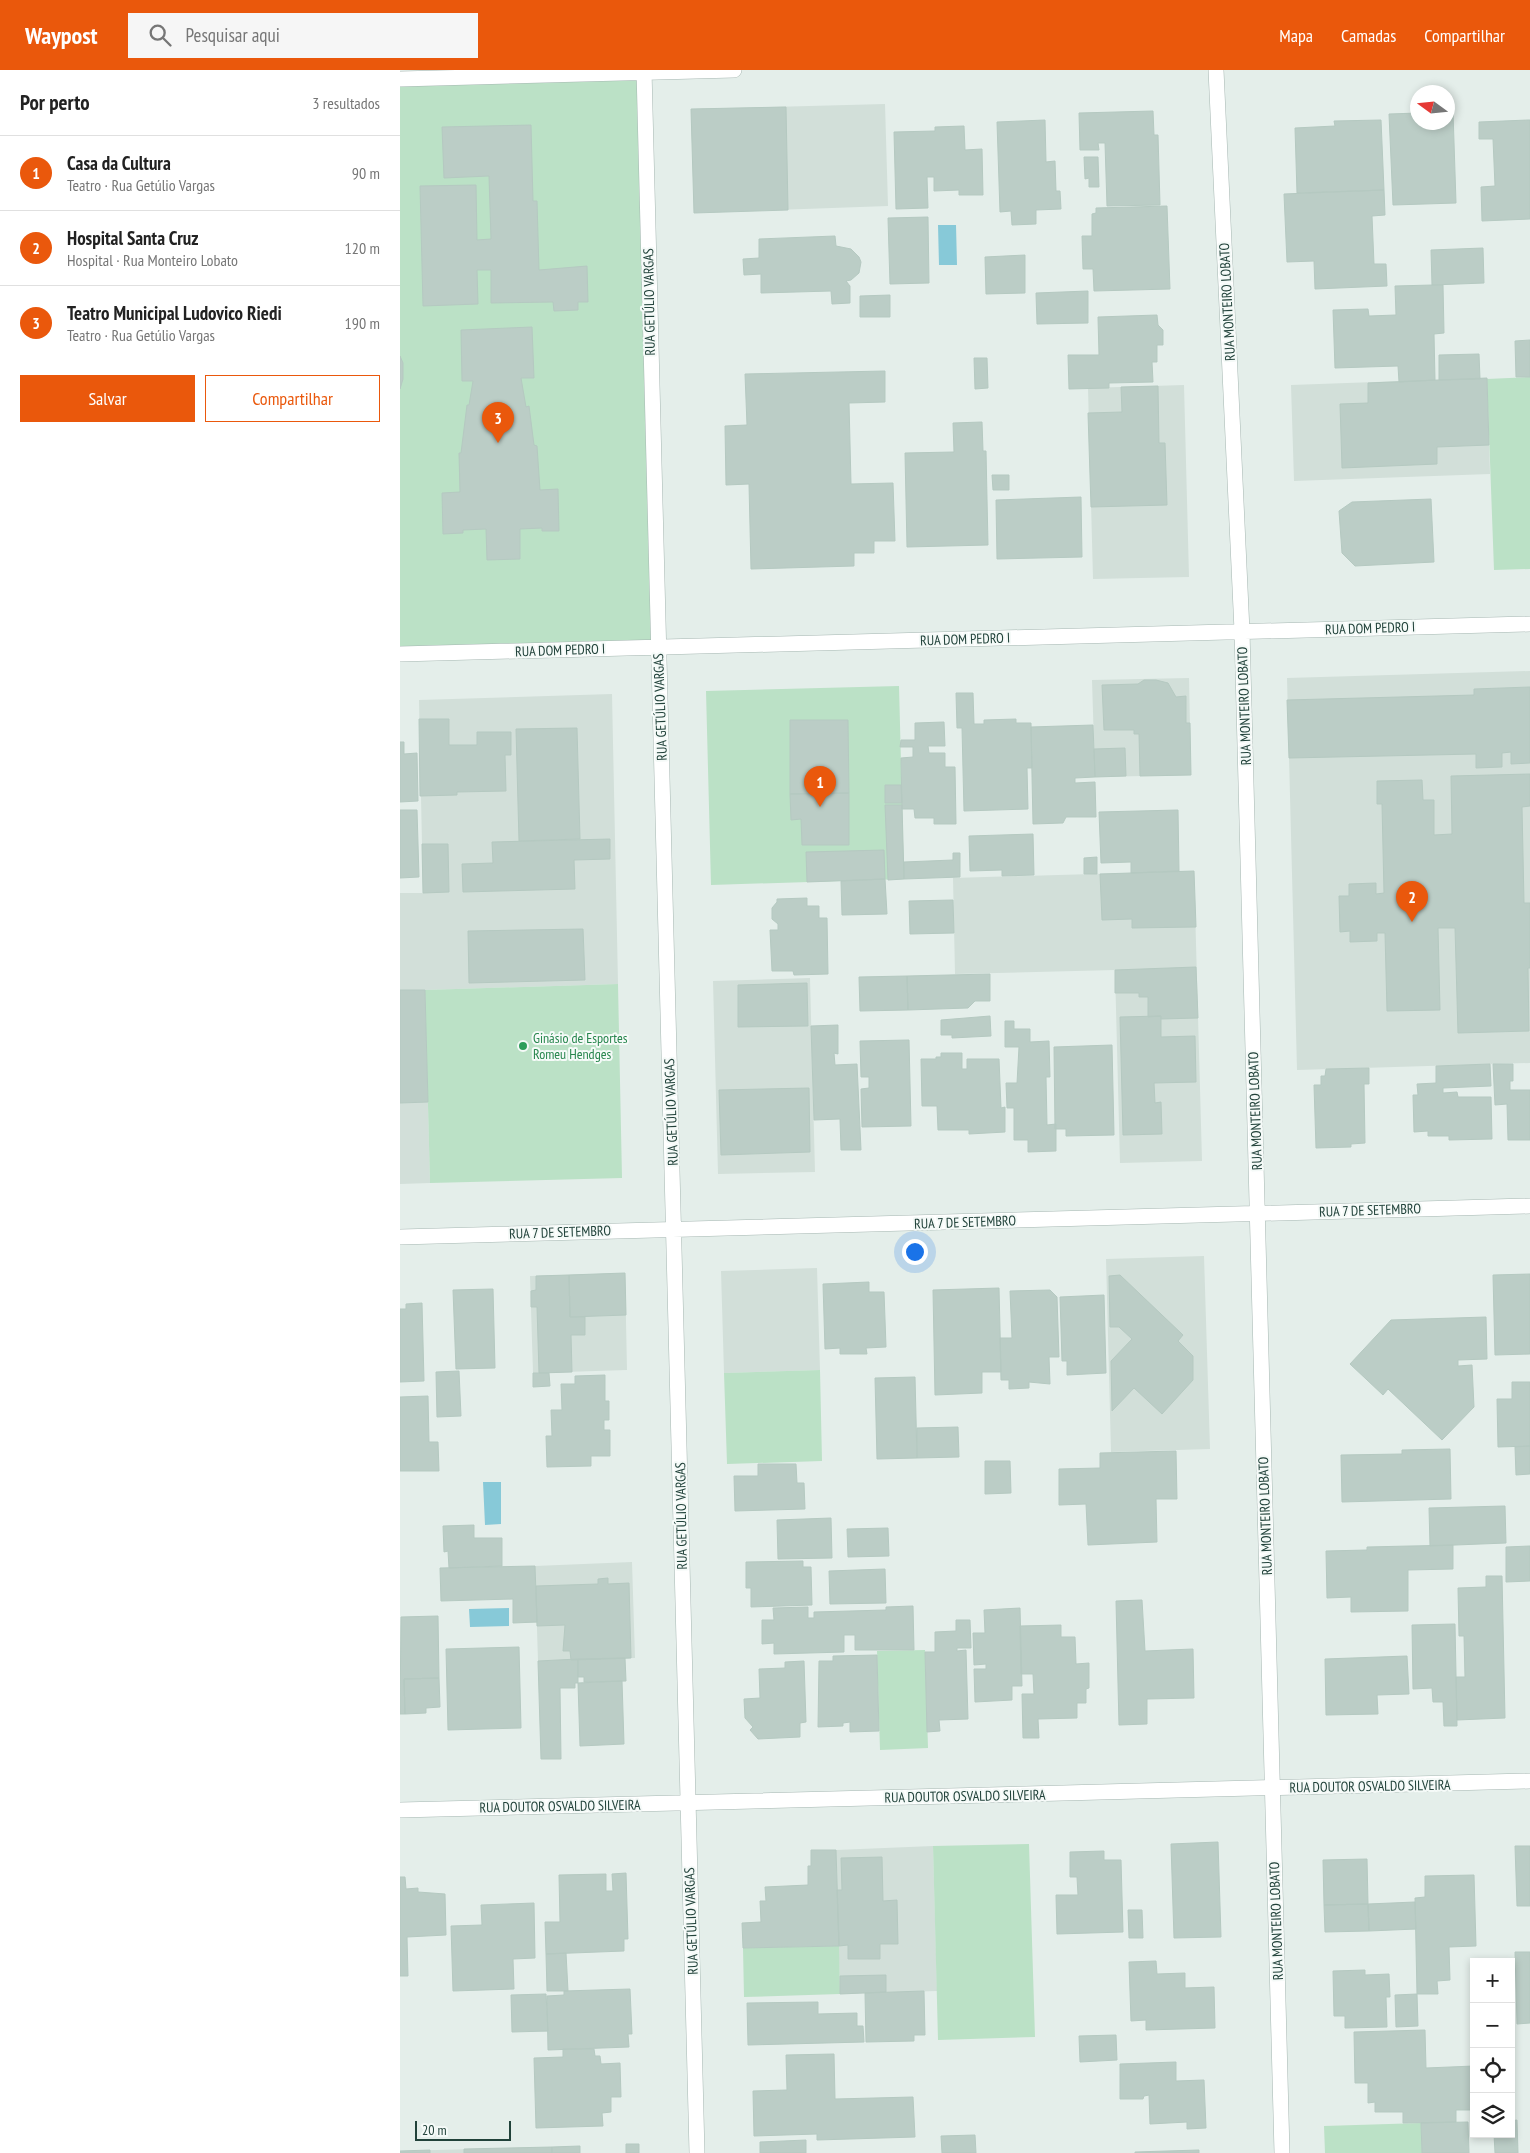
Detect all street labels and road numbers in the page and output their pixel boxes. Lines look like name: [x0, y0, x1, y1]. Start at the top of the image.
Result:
street label: RUA MONTEIRO LOBATO: [1215, 242, 1239, 362]
street label: RUA GETÚLIO VARGAS: [639, 248, 659, 356]
street label: RUA DOM PEDRO I: [1325, 617, 1415, 639]
street label: RUA DOM PEDRO I: [920, 628, 1010, 650]
street label: RUA DOM PEDRO I: [515, 639, 605, 661]
street label: RUA MONTEIRO LOBATO: [1233, 646, 1255, 765]
street label: RUA GETÚLIO VARGAS: [649, 653, 671, 761]
street label: RUA MONTEIRO LOBATO: [1244, 1051, 1266, 1170]
street label: RUA GETÚLIO VARGAS: [660, 1058, 682, 1166]
street label: RUA 7 DE SETEMBRO: [1319, 1199, 1422, 1221]
street label: RUA 7 DE SETEMBRO: [914, 1211, 1017, 1233]
street label: RUA 7 DE SETEMBRO: [509, 1221, 612, 1243]
street label: RUA MONTEIRO LOBATO: [1254, 1456, 1276, 1575]
street label: RUA GETÚLIO VARGAS: [671, 1462, 691, 1570]
street label: RUA DOUTOR OSVALDO SILVEIRA: [1289, 1776, 1451, 1796]
street label: RUA DOUTOR OSVALDO SILVEIRA: [884, 1786, 1046, 1806]
street label: RUA DOUTOR OSVALDO SILVEIRA: [479, 1796, 641, 1816]
street label: RUA MONTEIRO LOBATO: [1265, 1861, 1287, 1980]
street label: RUA GETÚLIO VARGAS: [680, 1867, 702, 1975]

